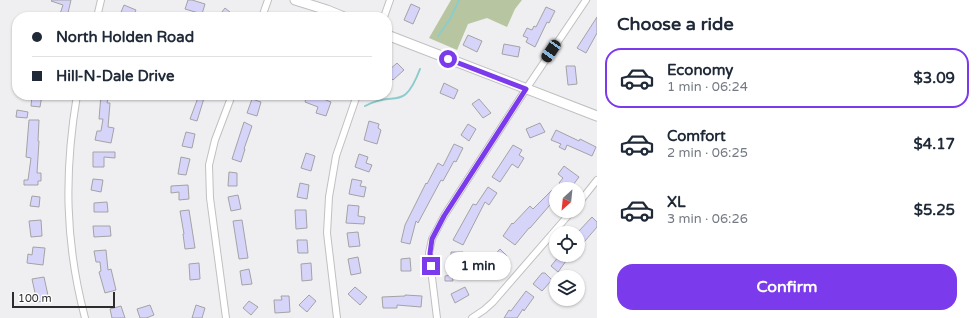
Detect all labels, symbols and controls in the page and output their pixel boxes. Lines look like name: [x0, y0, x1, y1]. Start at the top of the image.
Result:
text: Choose a ride: [617, 13, 734, 35]
text: North Holden Road: [56, 28, 194, 46]
car: [539, 38, 563, 64]
route start: [439, 50, 457, 68]
icon: car: [619, 60, 655, 96]
text: Economy: [667, 61, 733, 79]
text: Hill-N-Dale Drive: [56, 67, 174, 85]
text: $3.09: [914, 69, 955, 87]
text: 1 min · 06:24: [667, 79, 748, 95]
icon: car: [619, 126, 655, 162]
text: Comfort: [667, 127, 726, 145]
text: $4.17: [914, 135, 955, 153]
text: 2 min · 06:25: [667, 145, 748, 161]
north arrow: [549, 182, 585, 218]
map controls: [549, 182, 585, 306]
icon: car: [619, 192, 655, 228]
text: XL: [667, 193, 686, 211]
text: $5.25: [914, 201, 955, 219]
text: 3 min · 06:26: [667, 211, 748, 227]
button: locate: [549, 226, 585, 262]
callout: 1 min: [445, 252, 511, 280]
route end: [422, 257, 440, 275]
text: 1 min: [461, 258, 495, 274]
button: Confirm: [617, 264, 957, 310]
button: layers: [549, 270, 585, 306]
scale bar: [12, 290, 115, 309]
text: 100 m: [18, 292, 52, 305]

